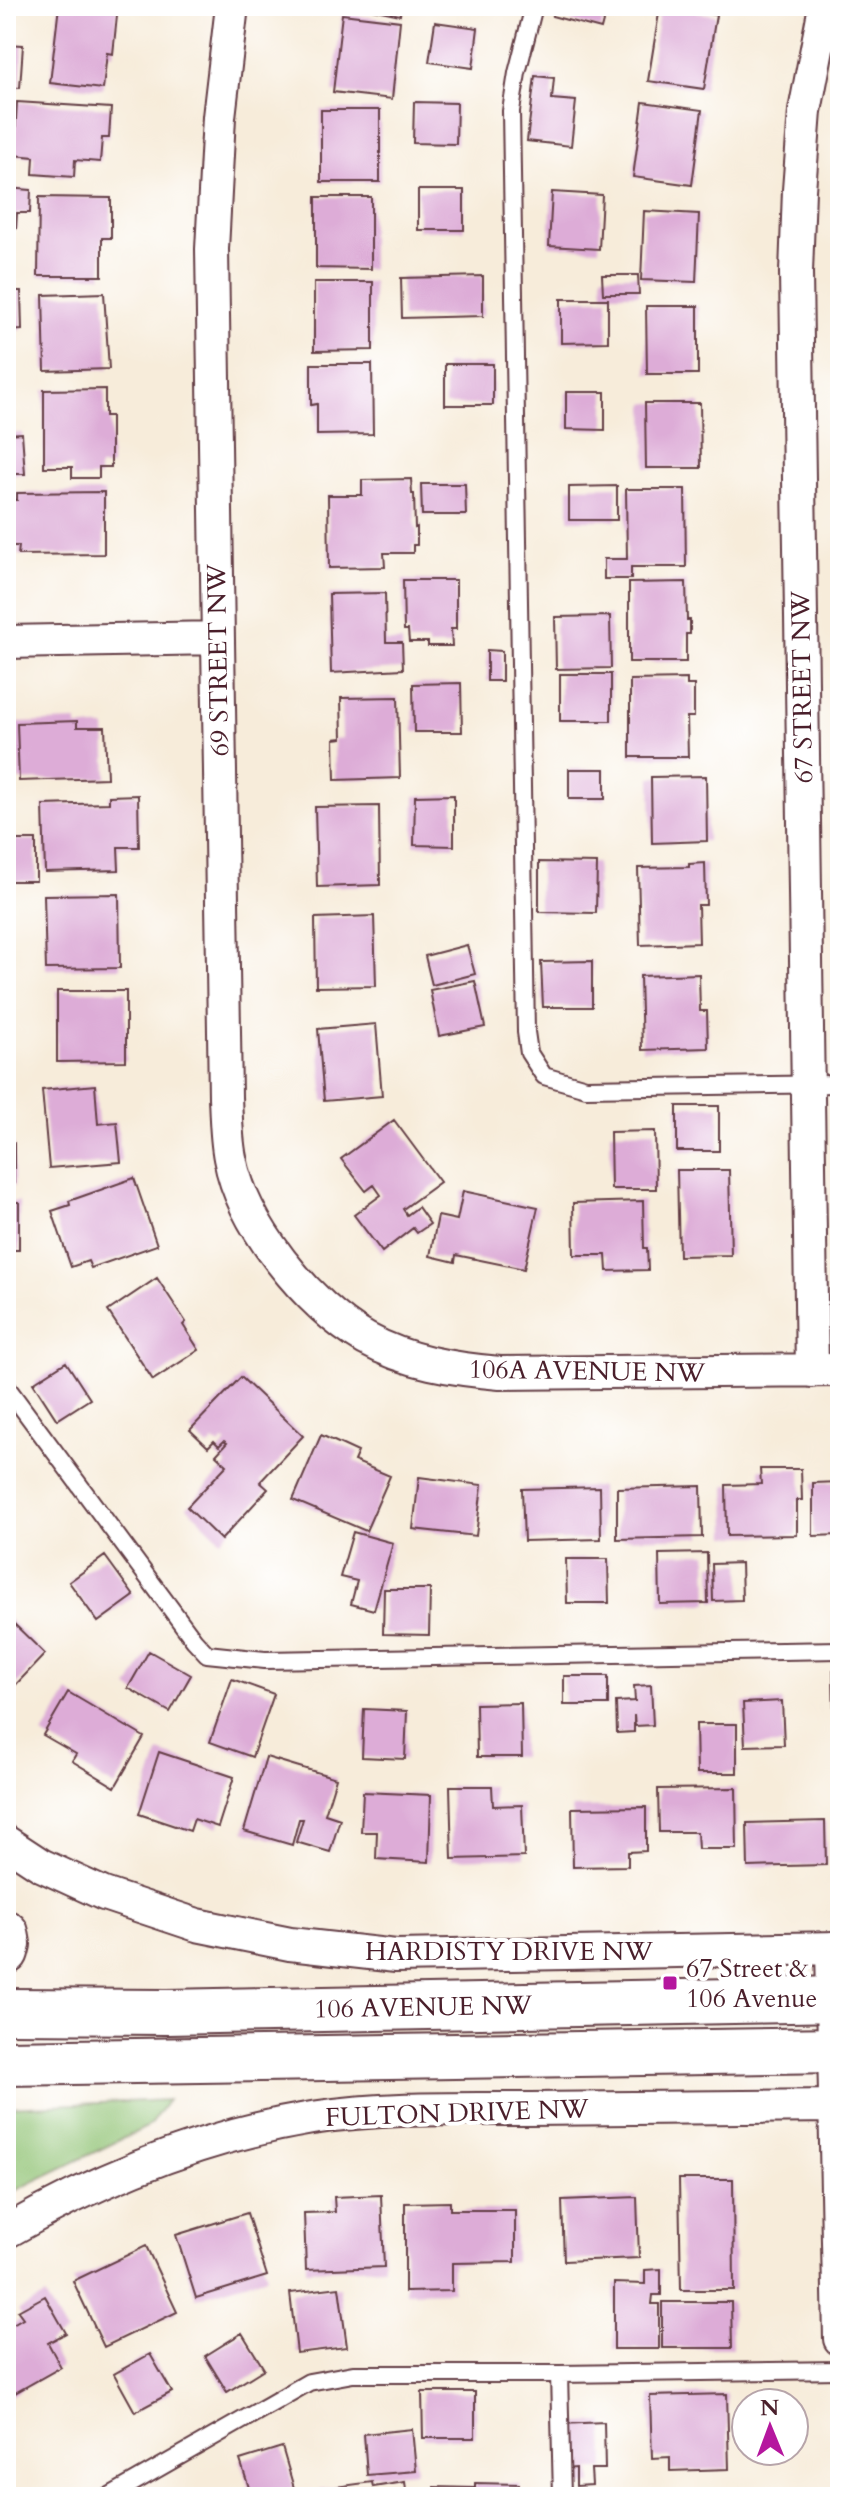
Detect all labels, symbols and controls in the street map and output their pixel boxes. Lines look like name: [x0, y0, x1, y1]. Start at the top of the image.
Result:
street label: 69 STREET NW: [199, 563, 237, 757]
street label: 67 STREET NW: [783, 590, 821, 784]
street label: 106A AVENUE NW: [469, 1351, 706, 1391]
street label: HARDISTY DRIVE NW: [365, 1934, 653, 1969]
place label: 67 Street & 106 Avenue: [686, 1951, 817, 2016]
marker: 67 Street & 106 Avenue: [661, 1974, 679, 1992]
street label: 106 AVENUE NW: [314, 1988, 533, 2026]
street label: FULTON DRIVE NW: [325, 2091, 590, 2135]
north arrow: [730, 2387, 810, 2467]
text: N: [760, 2393, 779, 2423]

